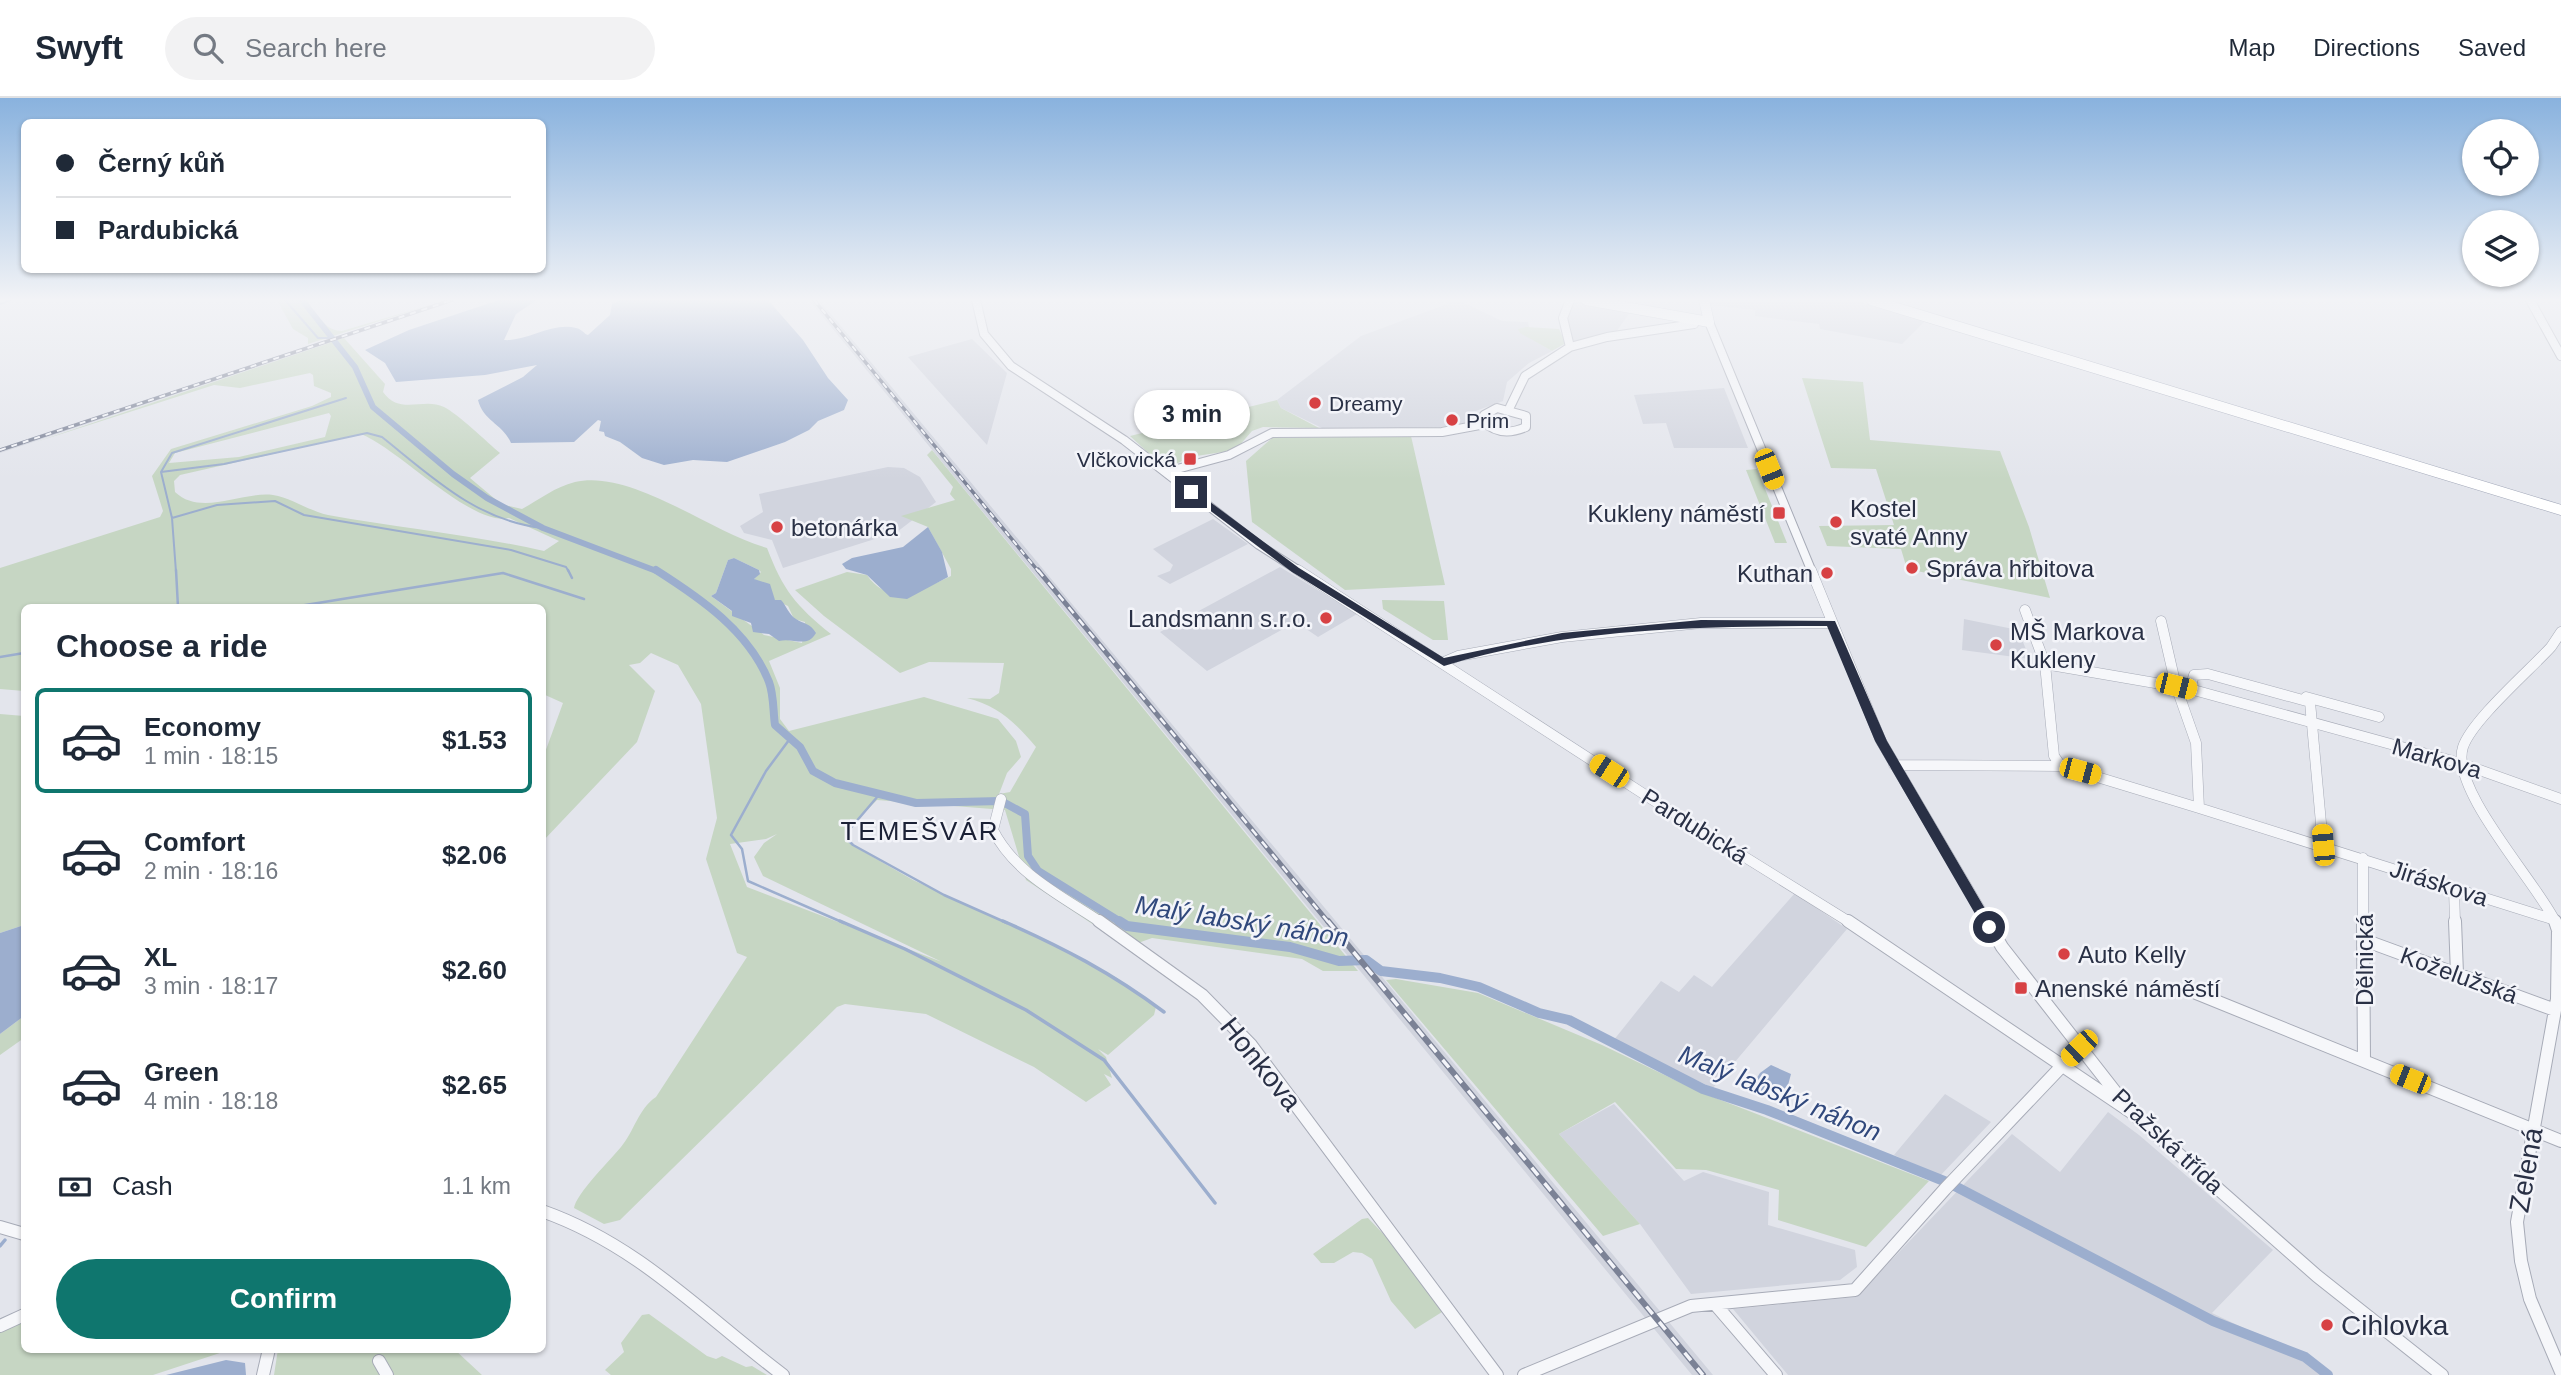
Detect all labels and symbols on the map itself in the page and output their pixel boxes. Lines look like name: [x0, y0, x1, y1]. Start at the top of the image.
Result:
callout: 3 min: [1133, 390, 1249, 440]
place label: Dreamy: [1329, 392, 1403, 415]
marker: Dreamy: [1307, 395, 1323, 411]
place label: Prim: [1466, 409, 1509, 432]
marker: Prim: [1444, 412, 1460, 428]
car: [1752, 446, 1787, 492]
place label: Vlčkovická: [1077, 448, 1176, 471]
marker: Vlčkovická: [1182, 451, 1198, 467]
route end: [1175, 476, 1207, 508]
place label: Kostel svaté Anny: [1850, 495, 1967, 550]
place label: Kukleny náměstí: [1588, 500, 1765, 527]
marker: Kukleny náměstí: [1771, 505, 1787, 521]
place label: betonárka: [791, 514, 898, 541]
marker: Kostel svaté Anny: [1828, 514, 1844, 530]
marker: betonárka: [769, 519, 785, 535]
place label: Správa hřbitova: [1926, 555, 2095, 582]
place label: Kuthan: [1737, 560, 1813, 587]
marker: Správa hřbitova: [1904, 560, 1920, 576]
marker: Kuthan: [1819, 565, 1835, 581]
place label: Landsmann s.r.o.: [1128, 605, 1312, 632]
marker: Landsmann s.r.o.: [1318, 610, 1334, 626]
place label: MŠ Markova Kukleny: [2010, 618, 2145, 673]
marker: MŠ Markova Kukleny: [1988, 637, 2004, 653]
car: [2154, 671, 2199, 701]
street label: Markova: [2389, 732, 2486, 784]
car: [1586, 751, 1633, 791]
car: [2057, 755, 2104, 787]
street label: Pardubická: [1637, 783, 1754, 870]
district label: TEMEŠVÁR: [840, 816, 1000, 846]
car: [2311, 823, 2336, 867]
street label: Jiráskova: [2387, 854, 2492, 912]
water label: Malý labský náhon: [1133, 889, 1351, 953]
route start: [1973, 911, 2005, 943]
street label: Dělnická: [2351, 913, 2378, 1006]
place label: Auto Kelly: [2078, 941, 2186, 968]
street label: Koželužská: [2397, 941, 2522, 1009]
marker: Auto Kelly: [2056, 946, 2072, 962]
place label: Anenské náměstí: [2035, 975, 2221, 1002]
marker: Anenské náměstí: [2013, 980, 2029, 996]
street label: Honkova: [1214, 1011, 1308, 1117]
car: [2057, 1026, 2102, 1070]
water label: Malý labský náhon: [1675, 1039, 1885, 1147]
car: [2387, 1061, 2434, 1097]
street label: Pražská třída: [2107, 1083, 2229, 1200]
street label: Zelená: [2503, 1125, 2549, 1215]
place label: Cihlovka: [2341, 1310, 2449, 1341]
marker: Cihlovka: [2319, 1317, 2335, 1333]

